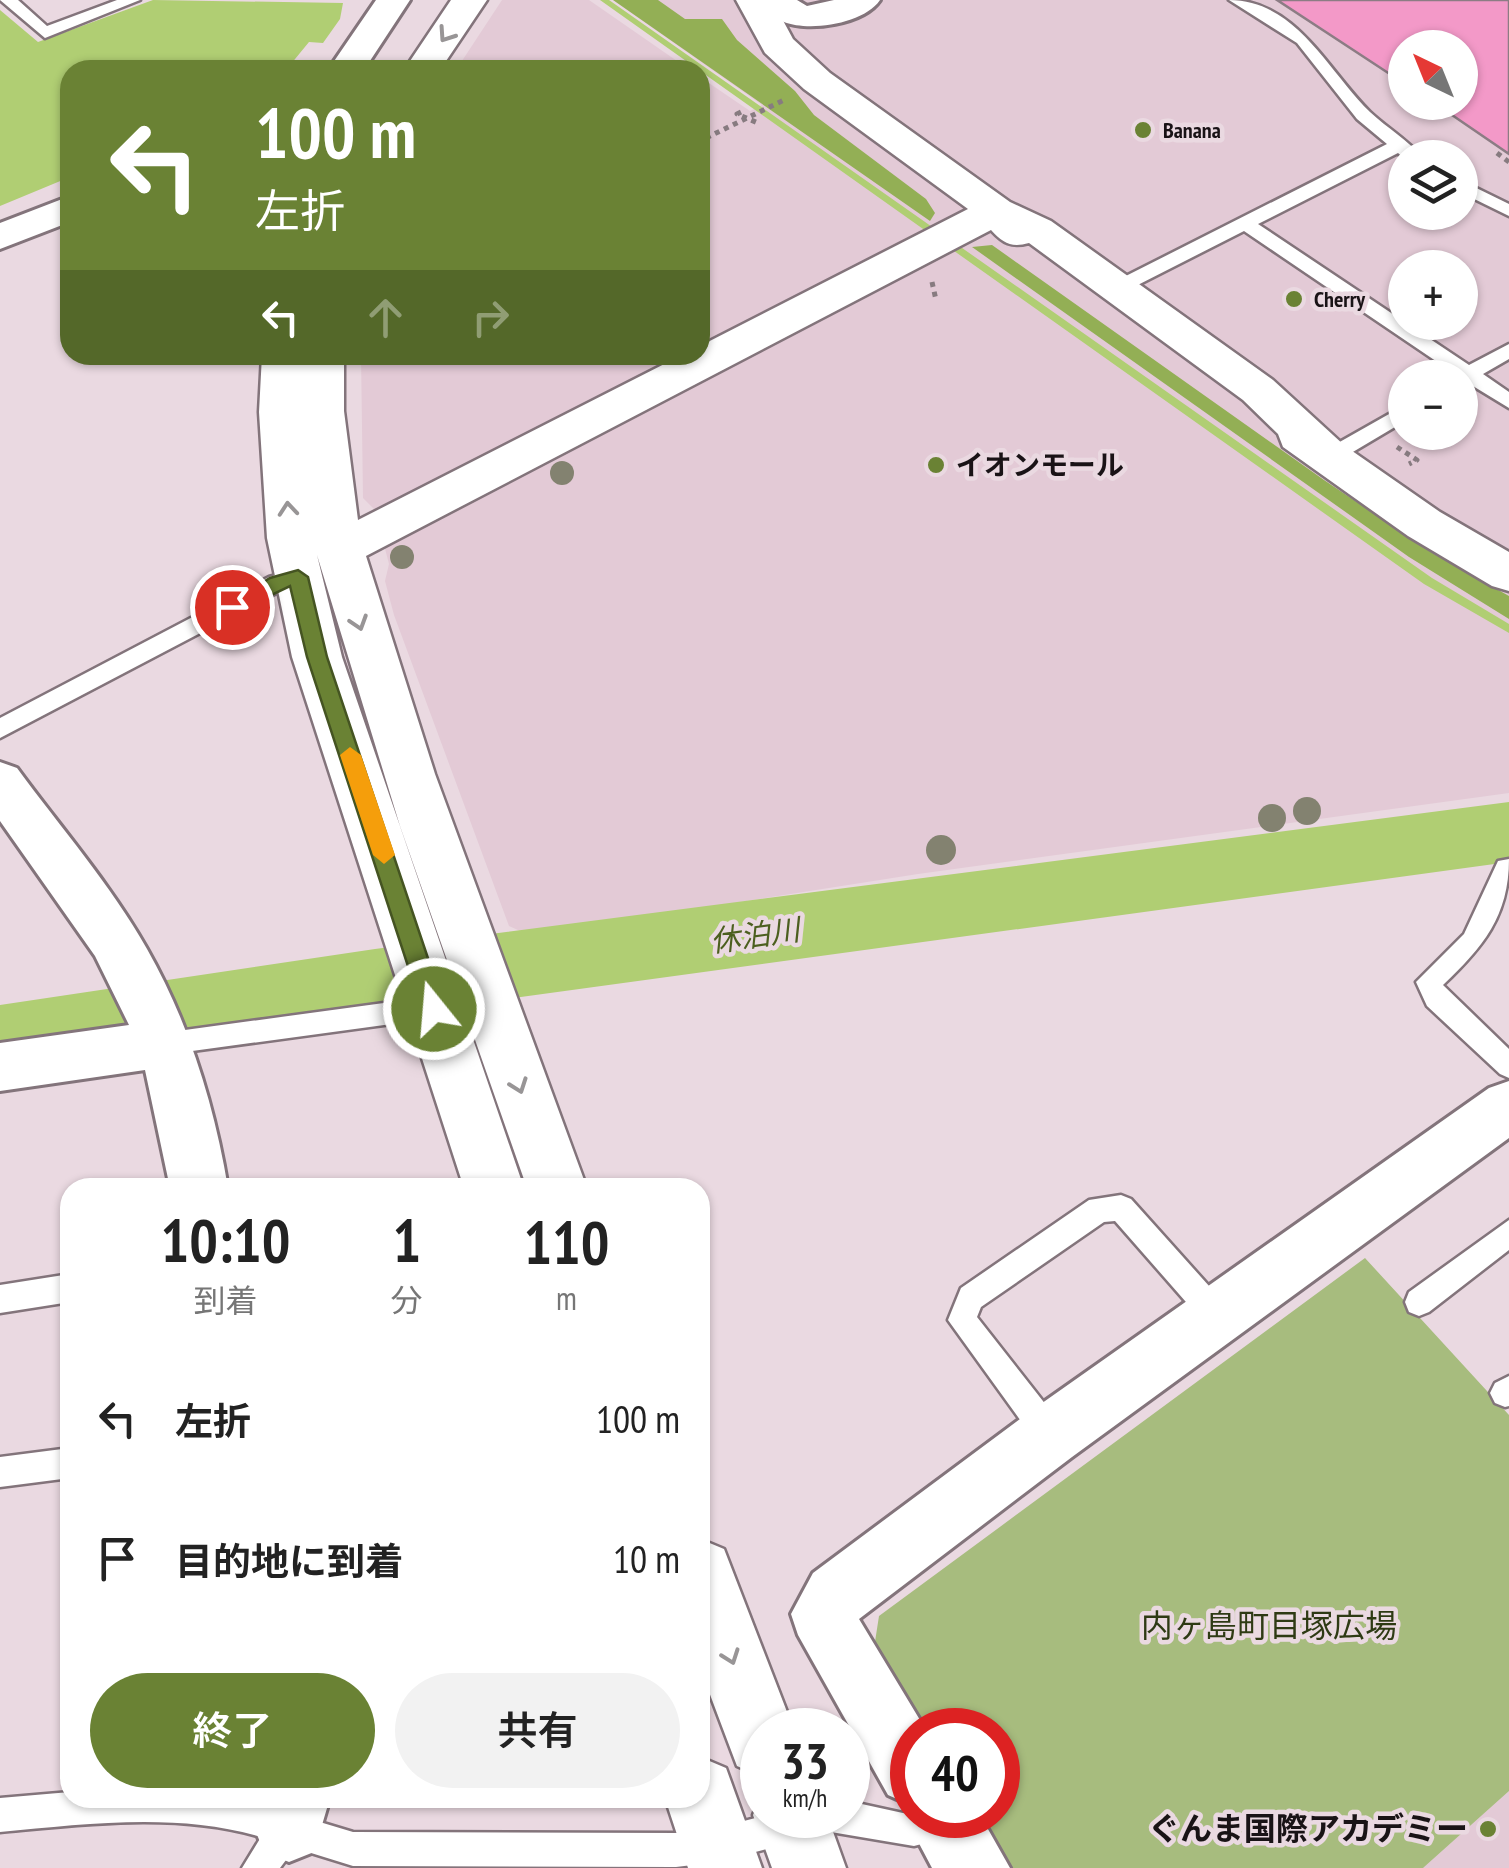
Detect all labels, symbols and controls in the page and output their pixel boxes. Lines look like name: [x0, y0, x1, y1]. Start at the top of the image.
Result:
one-way arrow: [440, 24, 458, 43]
north arrow: [1388, 30, 1478, 120]
map controls: [1388, 30, 1478, 450]
text: 100 m: [255, 87, 416, 177]
icon: left: [90, 100, 220, 230]
place label: Banana: [1163, 116, 1221, 144]
marker: Banana: [1132, 119, 1154, 141]
button: layers: [1388, 140, 1478, 230]
text: 左折: [255, 181, 345, 239]
button: +: [1388, 250, 1478, 340]
place label: Cherry: [1314, 285, 1366, 313]
marker: Cherry: [1283, 288, 1305, 310]
icon: left: [253, 290, 308, 345]
icon: ahead: [358, 290, 413, 345]
icon: right: [463, 290, 518, 345]
button: −: [1388, 360, 1478, 450]
place label: イオンモール: [956, 446, 1124, 483]
marker: イオンモール: [925, 454, 947, 476]
one-way arrow: [277, 501, 299, 517]
pin: [190, 565, 275, 650]
icon: arrive: [205, 580, 260, 635]
one-way arrow: [347, 614, 367, 631]
water label: 休泊川: [708, 909, 805, 960]
position arrow: [382, 957, 486, 1061]
one-way arrow: [507, 1076, 528, 1093]
text: 10:10: [161, 1201, 290, 1279]
text: 1: [393, 1201, 421, 1279]
text: 110: [523, 1203, 609, 1281]
text: m: [556, 1277, 577, 1319]
text: 到着: [193, 1279, 257, 1321]
text: 分: [391, 1279, 423, 1321]
icon: left: [90, 1391, 145, 1446]
text: 100 m: [596, 1394, 680, 1443]
text: 左折: [175, 1396, 251, 1445]
icon: arrive: [90, 1531, 145, 1586]
text: 10 m: [613, 1534, 680, 1583]
text: 目的地に到着: [175, 1536, 403, 1585]
park label: 内ヶ島町目塚広場: [1141, 1604, 1397, 1646]
one-way arrow: [719, 1647, 739, 1665]
button: 終了: [90, 1673, 375, 1788]
button: 共有: [395, 1673, 680, 1788]
speed limit sign: 40: [890, 1708, 1020, 1838]
text: 33: [781, 1728, 829, 1793]
text: km/h: [783, 1782, 827, 1814]
place label: ぐんま国際アカデミー: [1148, 1807, 1468, 1849]
marker: ぐんま国際アカデミー: [1477, 1818, 1499, 1840]

